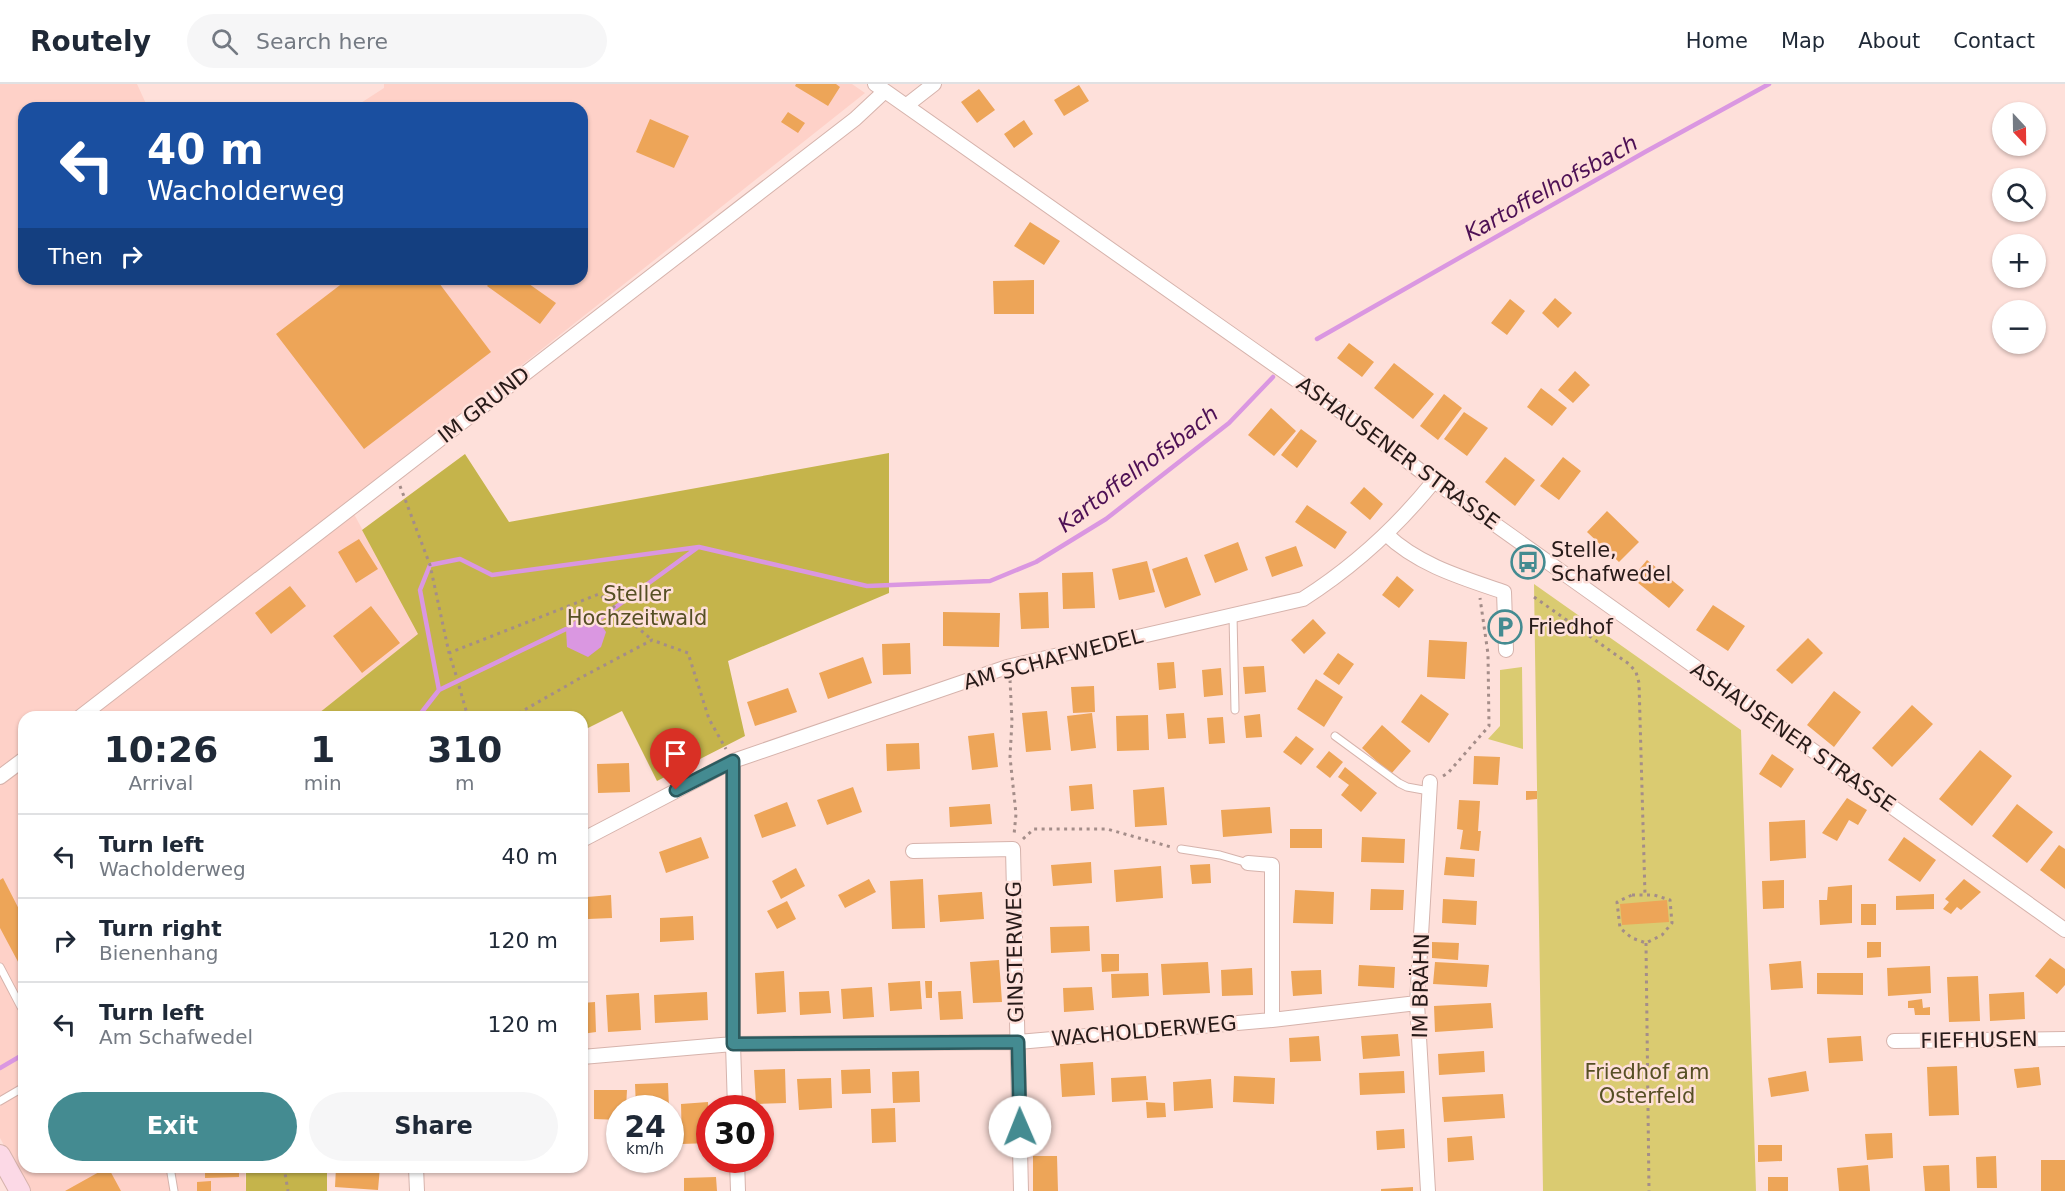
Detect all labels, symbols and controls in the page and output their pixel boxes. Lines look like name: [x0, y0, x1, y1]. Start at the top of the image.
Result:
search box: [187, 14, 607, 68]
text: Routely: [30, 25, 151, 58]
icon: search: [208, 25, 241, 58]
text: Search here: [256, 29, 388, 54]
text: Home: [1686, 29, 1748, 53]
text: Map: [1781, 29, 1825, 53]
text: About: [1858, 29, 1920, 53]
text: Contact: [1953, 29, 2035, 53]
north arrow: [1992, 102, 2046, 156]
map controls: [1992, 102, 2046, 354]
text: 40 m: [147, 125, 264, 174]
icon: left: [48, 126, 126, 204]
water label: Kartoffelhofsbach: [1460, 130, 1642, 246]
button: search: [1992, 168, 2046, 222]
text: Wacholderweg: [147, 175, 345, 206]
button: +: [1992, 234, 2046, 288]
icon: right: [115, 240, 148, 273]
text: Then: [48, 244, 103, 269]
button: −: [1992, 300, 2046, 354]
street label: IM GRUND: [434, 362, 534, 448]
street label: ASHAUSENER STRASSE: [1292, 372, 1504, 534]
water label: Kartoffelhofsbach: [1053, 401, 1223, 537]
place label: Stelle, Schafwedel: [1551, 538, 1671, 586]
bus stop icon: Stelle, Schafwedel: [1510, 544, 1546, 580]
park label: Steller Hochzeitwald: [567, 582, 707, 630]
parking icon: Friedhof: [1487, 609, 1523, 645]
place label: Friedhof: [1528, 615, 1613, 639]
street label: AM SCHAFWEDEL: [961, 623, 1146, 694]
street label: ASHAUSENER STRASSE: [1686, 657, 1900, 817]
pin: [650, 728, 701, 790]
text: 10:26: [104, 729, 218, 770]
text: 1: [310, 729, 335, 770]
text: 310: [427, 729, 502, 770]
icon: arrive: [659, 737, 692, 770]
text: Arrival: [128, 771, 193, 795]
text: min: [304, 771, 342, 795]
text: m: [455, 771, 475, 795]
text: Turn left: [99, 832, 204, 857]
icon: left: [48, 840, 81, 873]
text: 40 m: [502, 844, 558, 869]
text: Wacholderweg: [99, 857, 246, 881]
street label: GINSTERWEG: [1002, 881, 1028, 1023]
text: Turn right: [99, 916, 222, 941]
icon: right: [48, 924, 81, 957]
text: 120 m: [488, 928, 558, 953]
street label: IM BRÄHN: [1407, 933, 1434, 1039]
text: Bienenhang: [99, 941, 219, 965]
text: Turn left: [99, 1000, 204, 1025]
icon: left: [48, 1008, 81, 1041]
street label: WACHOLDERWEG: [1050, 1011, 1238, 1051]
text: 120 m: [488, 1012, 558, 1037]
text: Am Schafwedel: [99, 1025, 253, 1049]
street label: FIEFHUSEN: [1920, 1027, 2038, 1053]
park label: Friedhof am Osterfeld: [1585, 1060, 1709, 1108]
button: Exit: [48, 1092, 297, 1161]
button: Share: [309, 1092, 558, 1161]
speed limit sign: 30: [696, 1095, 774, 1173]
position arrow: [988, 1095, 1052, 1159]
text: 24: [624, 1109, 666, 1144]
text: km/h: [626, 1140, 664, 1158]

